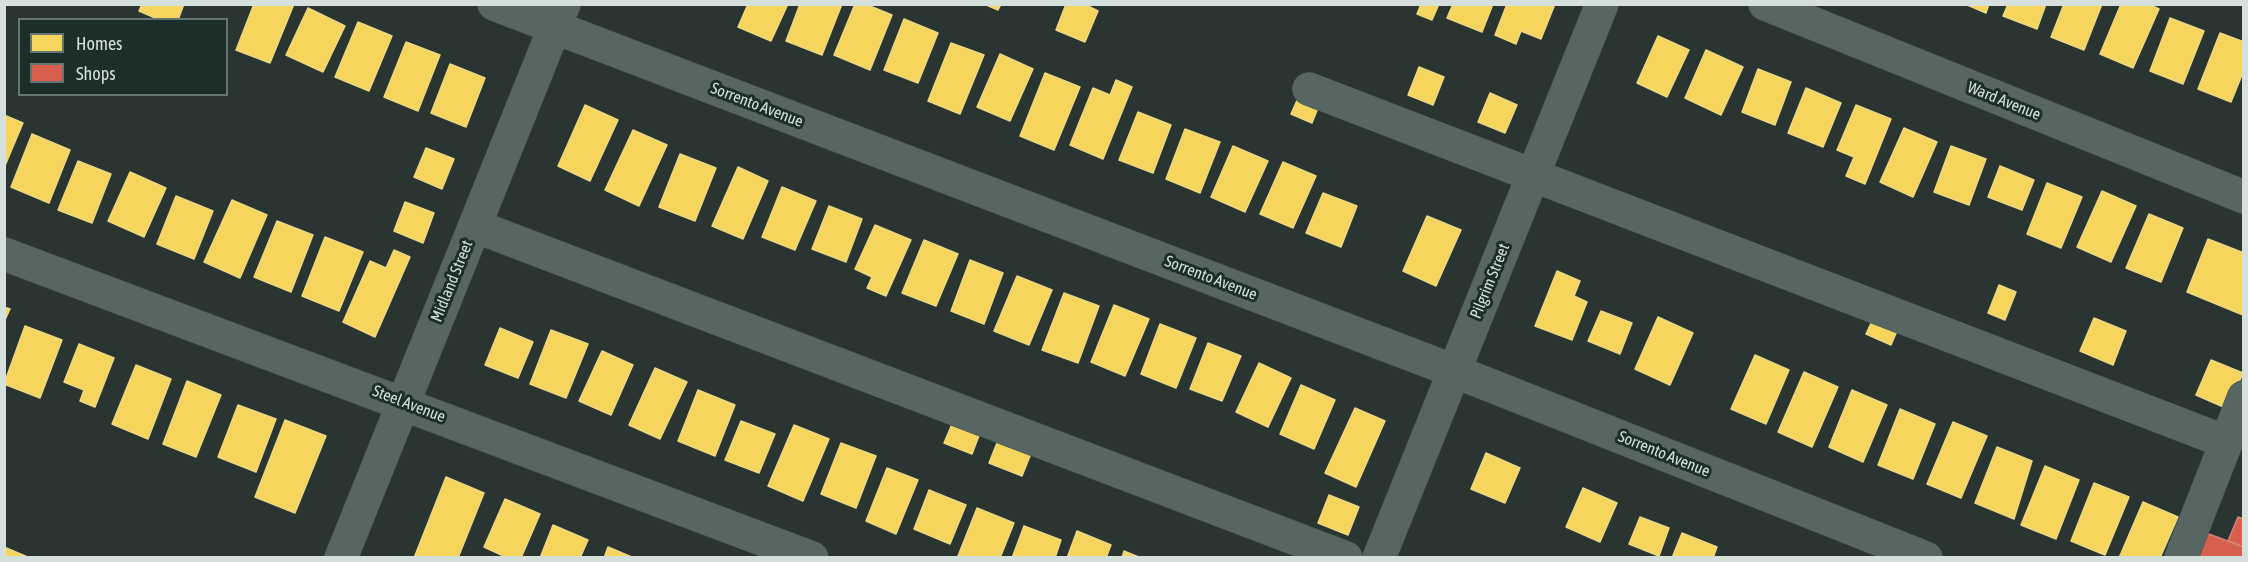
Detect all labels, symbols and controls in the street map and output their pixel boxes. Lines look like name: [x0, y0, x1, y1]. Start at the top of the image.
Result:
legend: [18, 18, 228, 96]
text: Homes: [76, 33, 122, 54]
text: Shops: [76, 63, 116, 84]
street label: Ward Avenue: [1965, 78, 2043, 124]
street label: Sorrento Avenue: [708, 79, 806, 131]
street label: Midland Street: [427, 237, 477, 325]
street label: Pilgrim Street: [1466, 241, 1514, 321]
street label: Sorrento Avenue: [1162, 252, 1260, 304]
street label: Steel Avenue: [370, 381, 448, 427]
street label: Sorrento Avenue: [1615, 427, 1713, 481]

